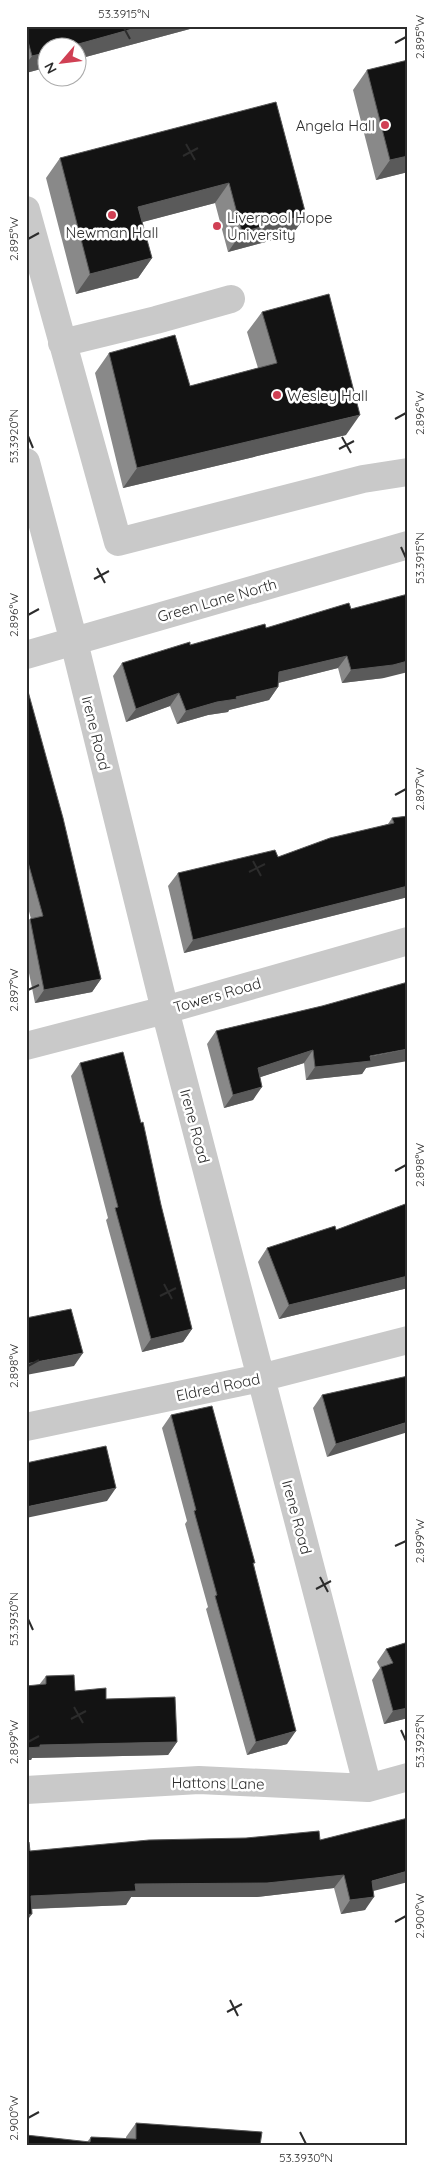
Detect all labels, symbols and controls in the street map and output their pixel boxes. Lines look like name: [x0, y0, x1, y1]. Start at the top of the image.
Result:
text: 53.3915°N: [98, 6, 150, 21]
text: 2.895°W: [412, 15, 427, 59]
north arrow: [38, 38, 88, 88]
text: N: [40, 59, 61, 77]
place label: Angela Hall: [296, 116, 375, 135]
marker: Angela Hall: [379, 119, 391, 131]
place label: Liverpool Hope University: [227, 208, 332, 244]
marker: Newman Hall: [106, 209, 118, 221]
text: 2.895°W: [6, 217, 21, 261]
marker: Liverpool Hope University: [211, 220, 223, 232]
place label: Newman Hall: [65, 223, 159, 242]
place label: Wesley Hall: [287, 386, 368, 405]
marker: Wesley Hall: [271, 389, 283, 401]
text: 2.896°W: [412, 391, 427, 435]
text: 53.3920°N: [6, 409, 21, 463]
text: 53.3915°N: [412, 532, 427, 584]
street label: Green Lane North: [155, 574, 279, 626]
text: 2.896°W: [6, 593, 21, 637]
street label: Irene Road: [78, 694, 114, 772]
text: 2.897°W: [412, 767, 427, 811]
text: 2.897°W: [6, 968, 21, 1012]
street label: Towers Road: [171, 973, 263, 1017]
street label: Irene Road: [176, 1087, 214, 1165]
text: 2.898°W: [412, 1143, 427, 1187]
text: 2.898°W: [6, 1344, 21, 1388]
street label: Eldred Road: [174, 1369, 262, 1405]
street label: Irene Road: [278, 1478, 316, 1556]
text: 2.899°W: [412, 1518, 427, 1563]
text: 53.3930°N: [6, 1592, 21, 1646]
text: 53.3925°N: [412, 1714, 427, 1768]
text: 2.899°W: [6, 1719, 21, 1764]
street label: Hattons Lane: [171, 1773, 265, 1793]
text: 2.900°W: [412, 1893, 427, 1939]
text: 2.900°W: [6, 2095, 21, 2141]
text: 53.3930°N: [279, 2150, 333, 2165]

